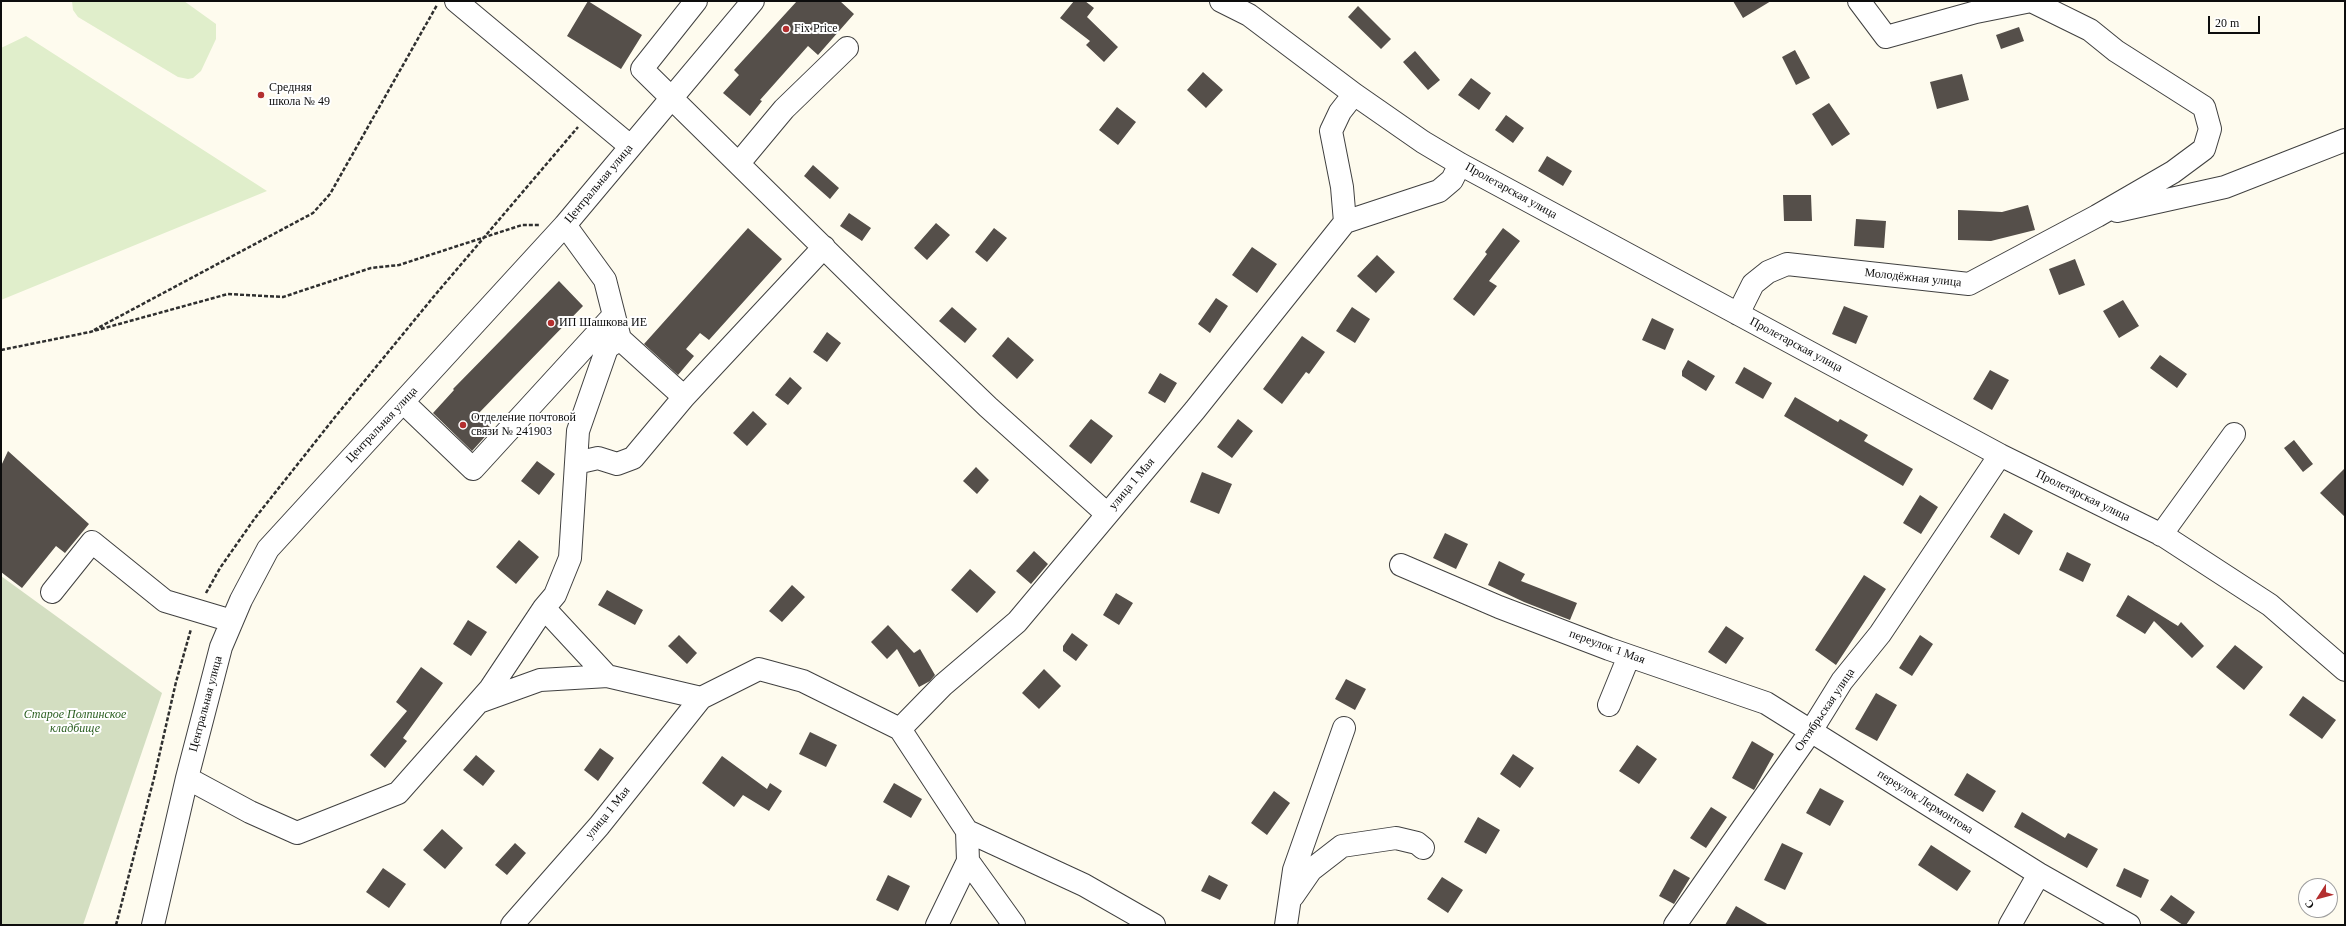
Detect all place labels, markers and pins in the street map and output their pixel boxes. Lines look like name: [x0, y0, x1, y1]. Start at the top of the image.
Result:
place label: Fix Price: [794, 22, 838, 36]
marker: Fix Price: [781, 24, 791, 34]
place label: Средняя школа № 49: [269, 81, 330, 109]
marker: Средняя школа № 49: [256, 90, 266, 100]
place label: ИП Шашкова ИЕ: [559, 316, 647, 330]
marker: ИП Шашкова ИЕ: [546, 318, 556, 328]
place label: Отделение почтовой связи № 241903: [471, 411, 576, 439]
marker: Отделение почтовой связи № 241903: [458, 420, 468, 430]

